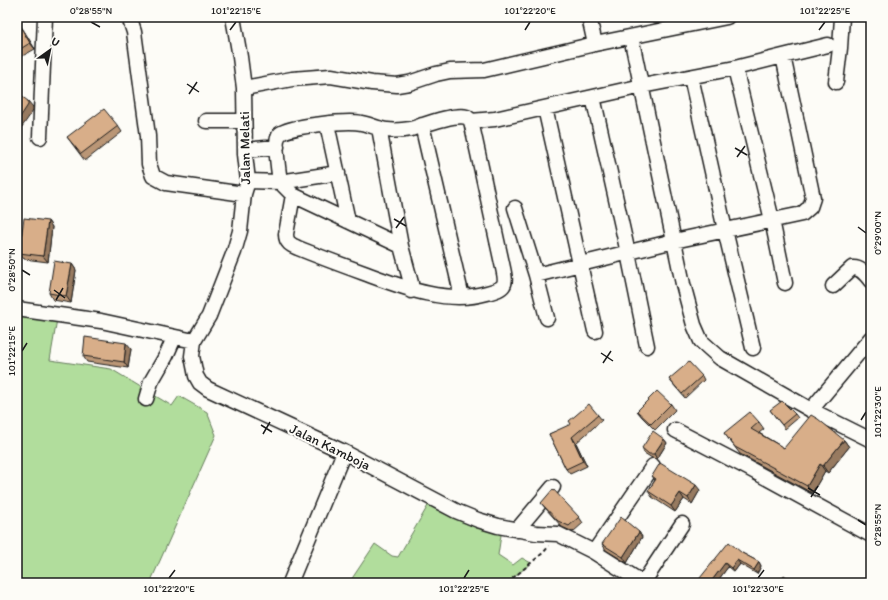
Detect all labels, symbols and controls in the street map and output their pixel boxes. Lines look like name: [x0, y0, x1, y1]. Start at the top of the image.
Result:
text: 0°28'55"N: [70, 4, 113, 17]
text: 101°22'15"E: [211, 4, 261, 17]
text: 101°22'20"E: [504, 4, 556, 17]
text: 101°22'25"E: [800, 4, 851, 17]
north arrow: [30, 30, 70, 70]
text: U: [49, 35, 62, 49]
street label: Jalan Melati: [236, 111, 254, 185]
text: 0°29'00"N: [871, 211, 884, 255]
text: 0°28'50"N: [5, 248, 18, 292]
text: 101°22'15"E: [5, 326, 18, 376]
text: 101°22'30"E: [871, 386, 884, 438]
street label: Jalan Kamboja: [287, 420, 373, 474]
text: 0°28'55"N: [871, 503, 884, 546]
text: 101°22'20"E: [143, 582, 195, 595]
text: 101°22'25"E: [439, 582, 490, 595]
text: 101°22'30"E: [732, 582, 784, 595]

